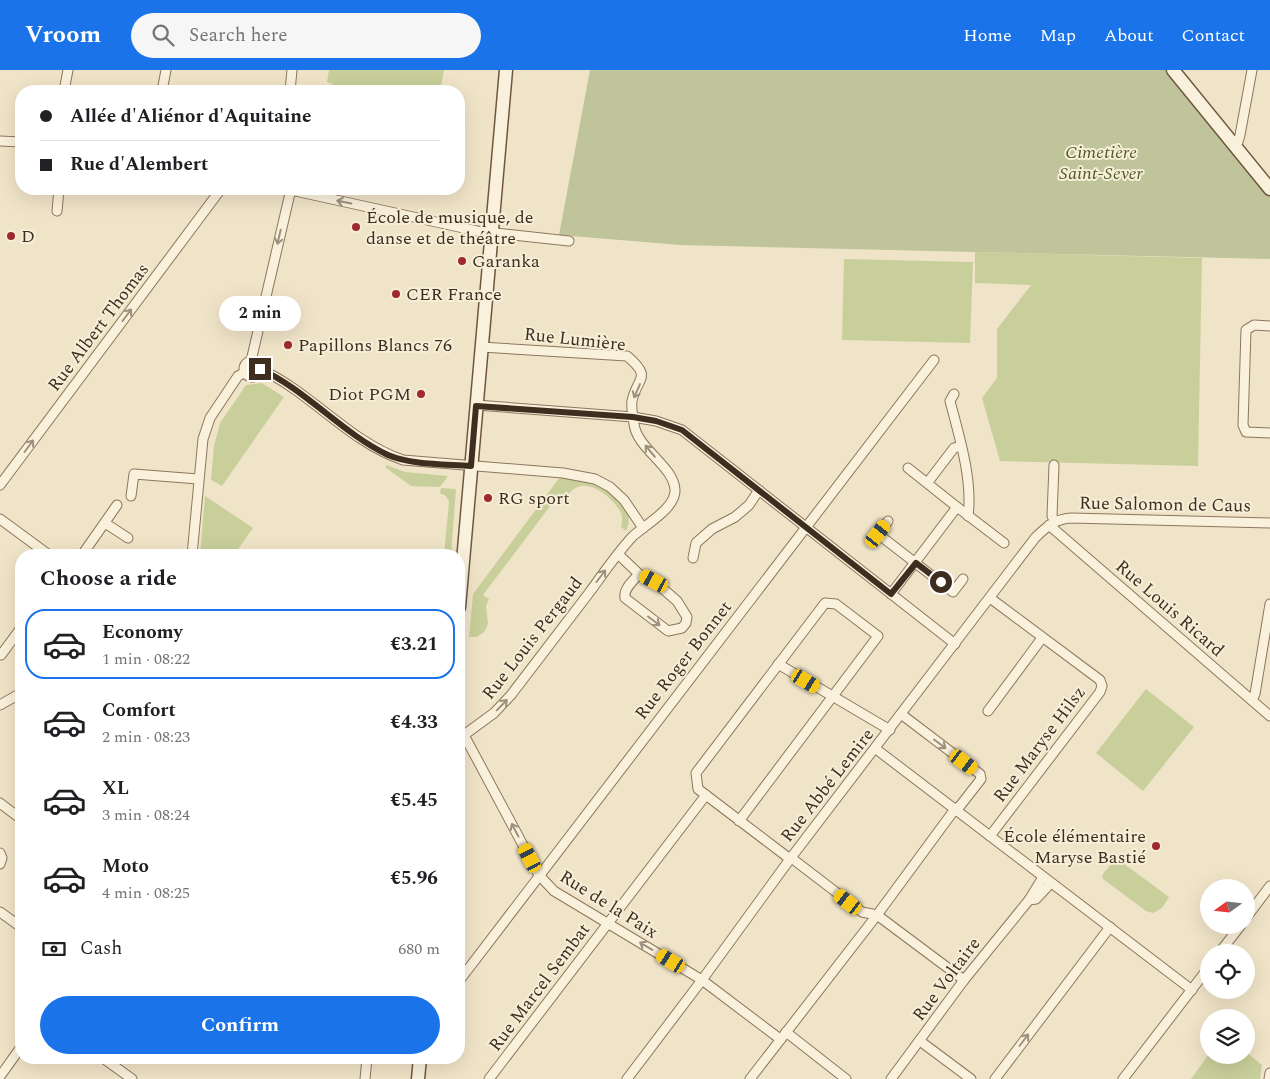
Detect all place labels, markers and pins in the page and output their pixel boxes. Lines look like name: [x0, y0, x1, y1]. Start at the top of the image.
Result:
place label: École de musique, de danse et de théâtre: [366, 204, 533, 252]
marker: École de musique, de danse et de théâtre: [350, 221, 362, 233]
place label: D: [21, 223, 35, 250]
marker: D: [5, 230, 17, 242]
place label: Garanka: [472, 248, 540, 275]
marker: Garanka: [456, 255, 468, 267]
place label: CER France: [406, 281, 502, 308]
marker: CER France: [390, 288, 402, 300]
place label: Papillons Blancs 76: [298, 332, 452, 359]
marker: Papillons Blancs 76: [282, 339, 294, 351]
place label: Diot PGM: [328, 381, 411, 408]
marker: Diot PGM: [415, 388, 427, 400]
place label: RG sport: [498, 485, 570, 512]
marker: RG sport: [482, 492, 494, 504]
place label: École élémentaire Maryse Bastié: [1003, 823, 1146, 871]
marker: École élémentaire Maryse Bastié: [1150, 840, 1162, 852]

